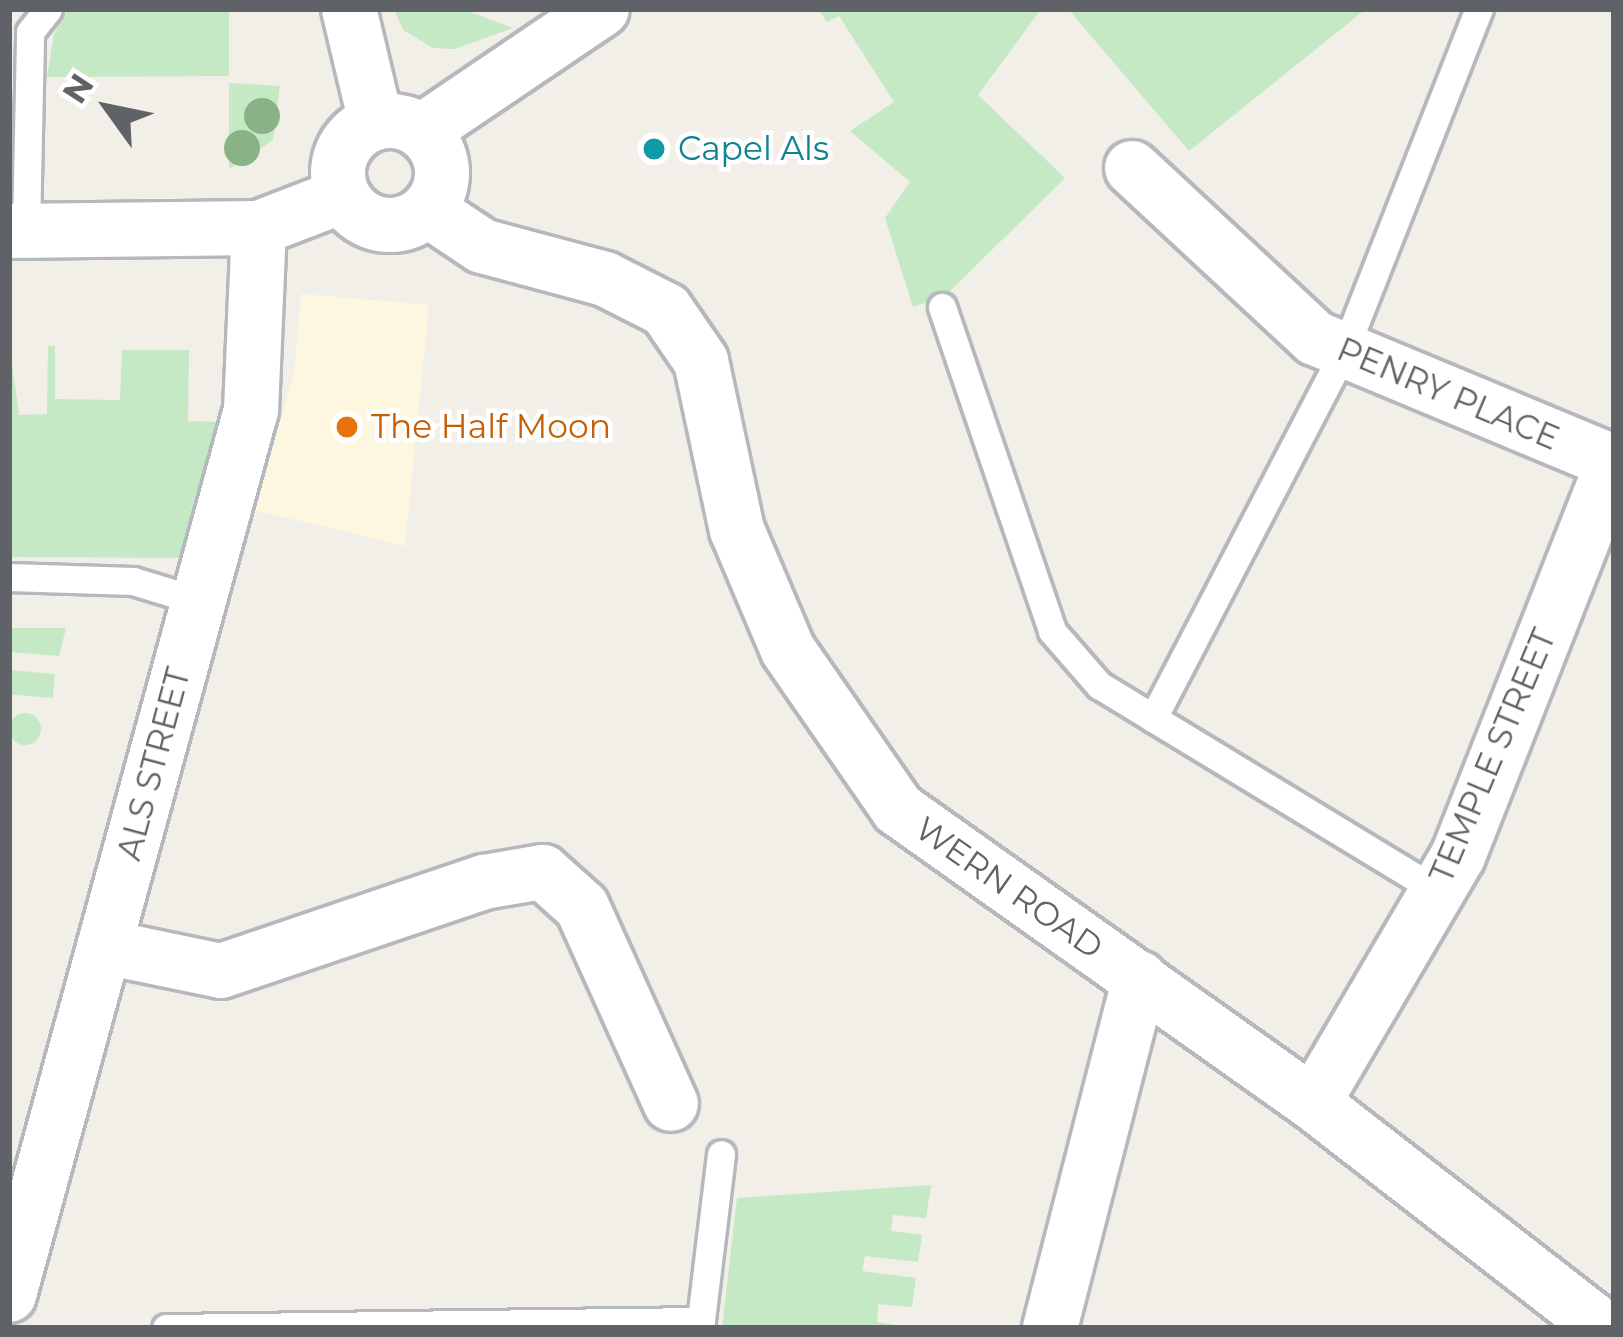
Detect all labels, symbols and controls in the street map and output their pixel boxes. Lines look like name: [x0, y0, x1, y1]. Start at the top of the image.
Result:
north arrow: [48, 48, 168, 168]
text: N: [54, 66, 102, 110]
place label: Capel Als: [678, 129, 829, 169]
marker: Capel Als: [641, 136, 667, 162]
street label: PENRY PLACE: [1331, 329, 1565, 459]
place label: The Half Moon: [371, 407, 611, 447]
marker: The Half Moon: [334, 414, 360, 440]
street label: TEMPLE STREET: [1422, 623, 1564, 889]
street label: ALS STREET: [109, 663, 199, 865]
street label: WERN ROAD: [908, 809, 1110, 967]

